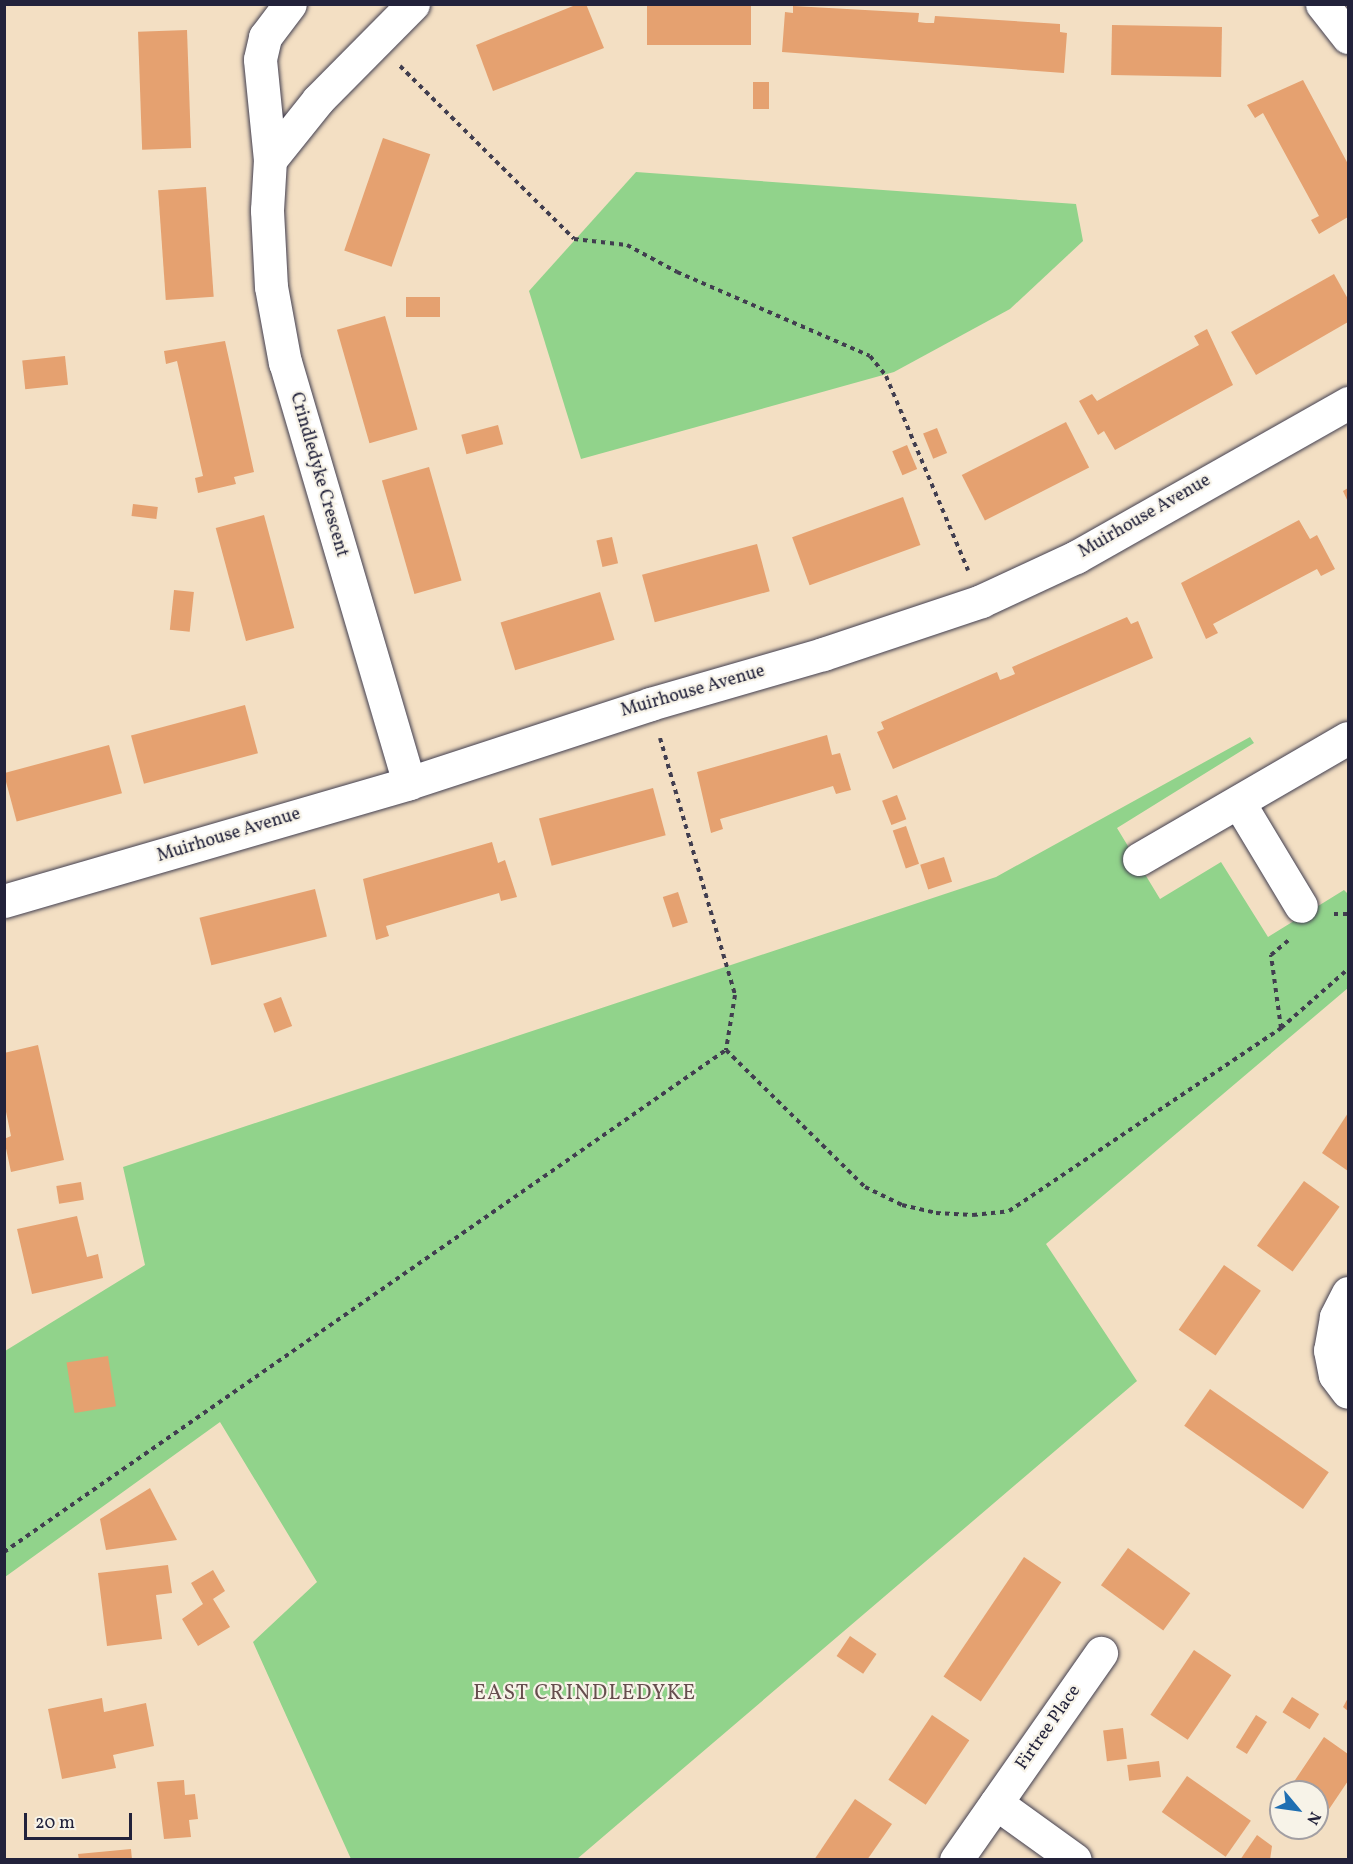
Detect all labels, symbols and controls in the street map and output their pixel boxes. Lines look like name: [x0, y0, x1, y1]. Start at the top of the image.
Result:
street label: Crindledyke Crescent: [284, 390, 352, 560]
street label: Muirhouse Avenue: [1075, 470, 1215, 564]
street label: Muirhouse Avenue: [619, 661, 767, 723]
street label: Muirhouse Avenue: [155, 804, 303, 868]
district label: EAST CRINDLEDYKE: [473, 1681, 697, 1707]
street label: Firtree Place: [1012, 1681, 1086, 1775]
north arrow: [1269, 1780, 1329, 1840]
scale bar: [27, 1801, 135, 1839]
text: N: [1301, 1807, 1325, 1828]
text: 20 m: [35, 1811, 75, 1836]

